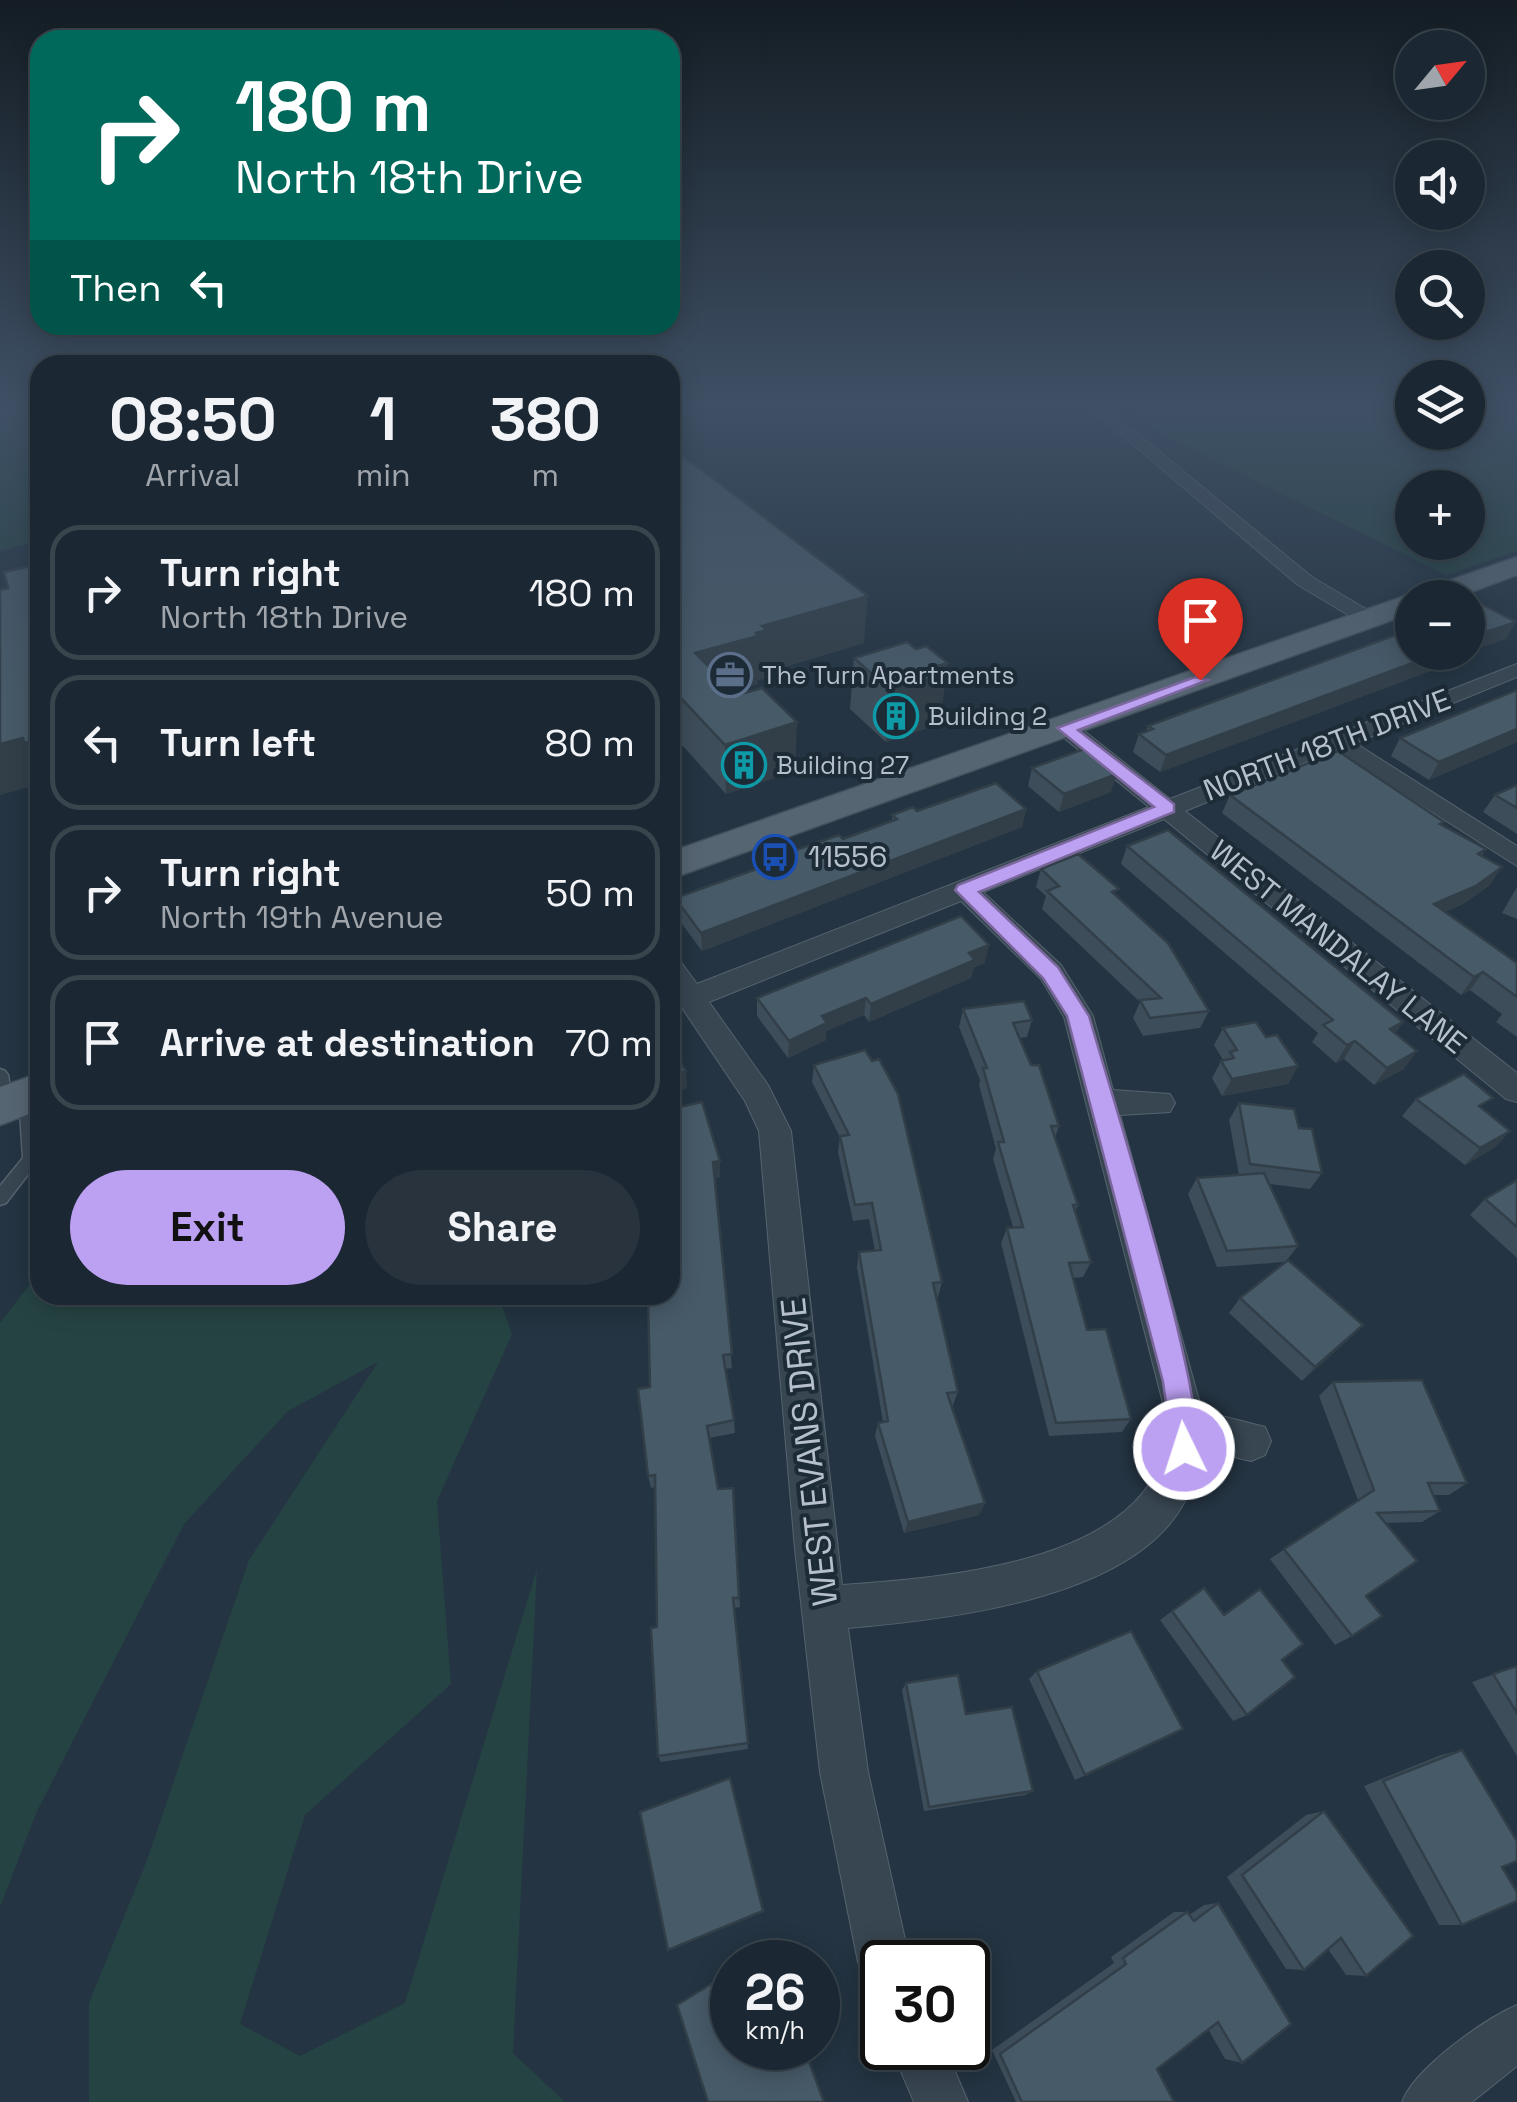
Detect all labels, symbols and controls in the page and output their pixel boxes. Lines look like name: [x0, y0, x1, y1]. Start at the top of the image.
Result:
north arrow: [1395, 30, 1485, 120]
map controls: [1395, 30, 1485, 670]
text: 180 m: [235, 62, 432, 151]
icon: right: [70, 70, 200, 200]
button: sound: [1395, 140, 1485, 230]
text: North 18th Drive: [235, 149, 584, 206]
button: search: [1395, 250, 1485, 340]
icon: left: [181, 260, 236, 315]
text: Then: [70, 264, 161, 312]
button: layers: [1395, 360, 1485, 450]
text: 08:50: [109, 381, 277, 458]
text: 1: [370, 381, 397, 458]
text: 380: [490, 381, 601, 458]
text: Arrival: [145, 455, 240, 495]
text: min: [356, 455, 411, 495]
text: m: [532, 455, 559, 495]
button: +: [1395, 470, 1485, 560]
text: Turn right: [160, 549, 341, 597]
icon: right: [75, 565, 130, 620]
text: 180 m: [529, 569, 635, 617]
pin: [1158, 578, 1243, 681]
button: −: [1395, 580, 1485, 670]
icon: arrive: [1173, 593, 1228, 648]
text: North 18th Drive: [160, 597, 408, 637]
office icon: The Turn Apartments: [707, 652, 753, 698]
place label: The Turn Apartments: [762, 659, 1015, 691]
street label: NORTH 18TH DRIVE: [1198, 679, 1456, 810]
building icon: Building 2: [873, 693, 919, 739]
place label: Building 2: [928, 700, 1047, 732]
icon: left: [75, 715, 130, 770]
text: Turn left: [160, 719, 316, 767]
text: 80 m: [545, 719, 635, 767]
building icon: Building 27: [721, 742, 767, 788]
place label: Building 27: [776, 749, 909, 781]
street label: WEST MANDALAY LANE: [1202, 831, 1475, 1062]
bus stop icon: 11556: [752, 834, 798, 880]
place label: 11556: [808, 837, 887, 876]
text: Turn right: [160, 849, 341, 897]
icon: right: [75, 865, 130, 920]
text: 50 m: [545, 869, 635, 917]
text: North 19th Avenue: [160, 897, 444, 937]
icon: arrive: [75, 1015, 130, 1070]
text: Arrive at destination: [160, 1019, 535, 1067]
text: 70 m: [565, 1019, 653, 1067]
button: Exit: [70, 1170, 345, 1285]
button: Share: [365, 1170, 640, 1285]
street label: WEST EVANS DRIVE: [771, 1296, 847, 1608]
position arrow: [1132, 1397, 1236, 1501]
speed limit sign: 30: [860, 1940, 990, 2070]
text: 26: [745, 1961, 805, 2025]
text: km/h: [745, 2014, 805, 2046]

